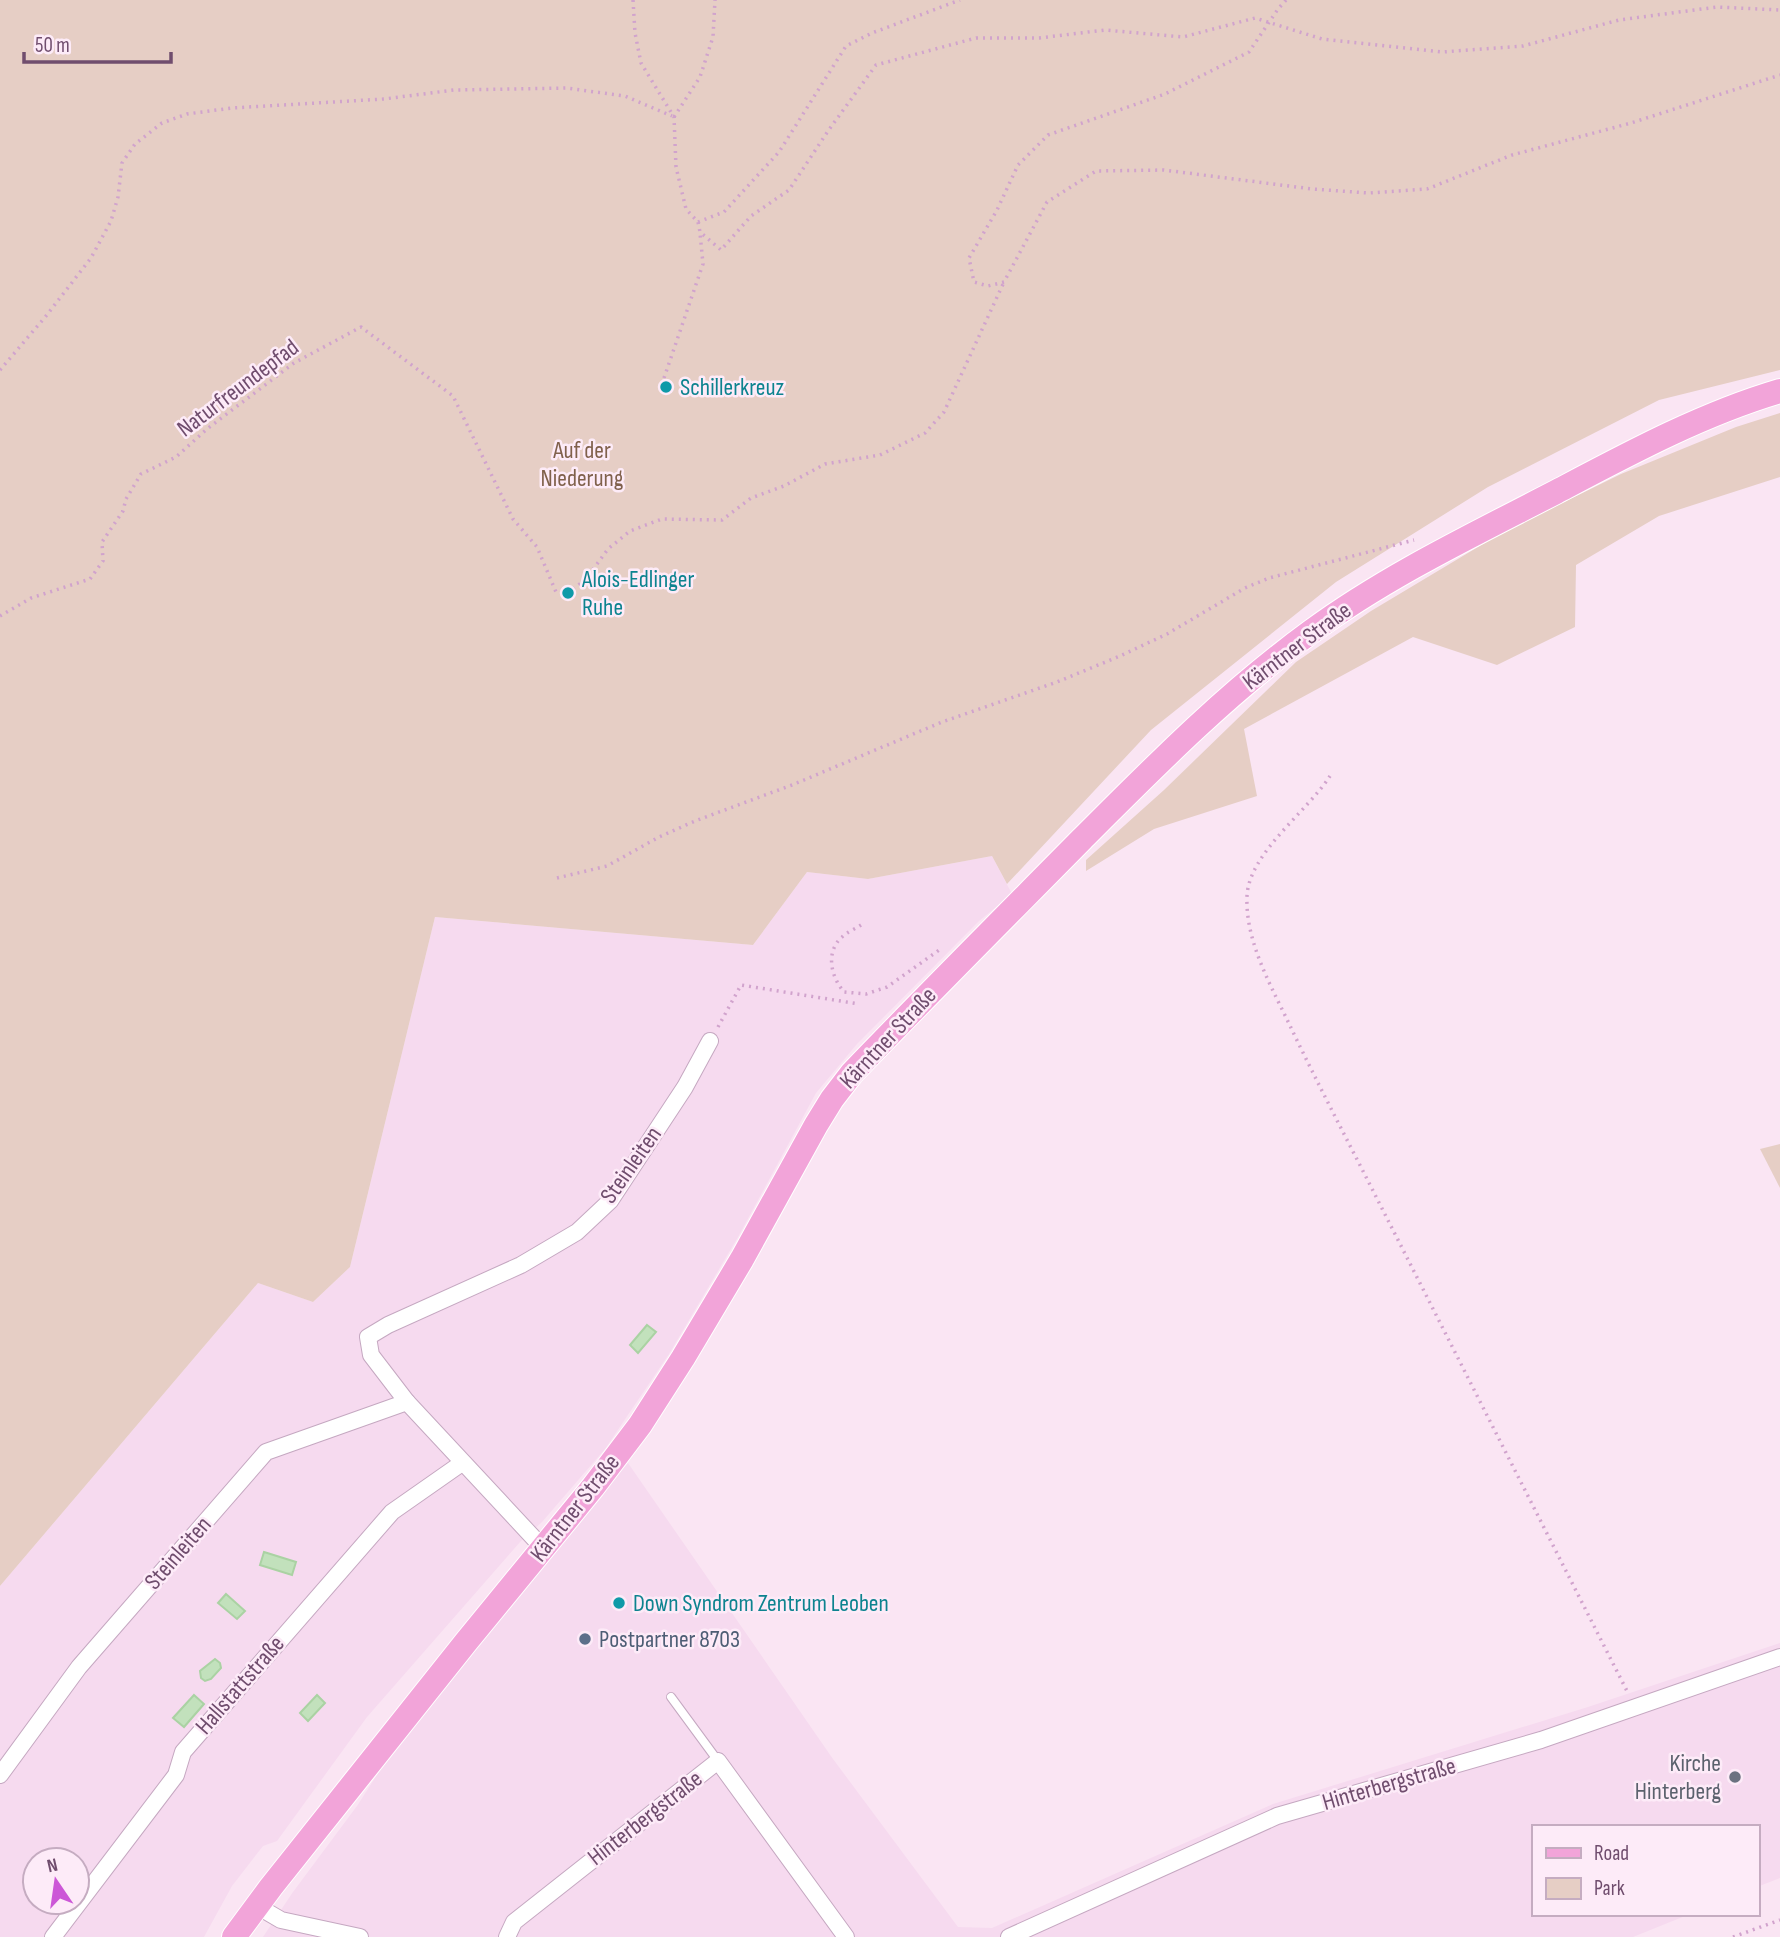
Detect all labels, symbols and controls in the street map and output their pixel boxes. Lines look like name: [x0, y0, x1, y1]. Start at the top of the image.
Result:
scale bar: [24, 21, 172, 65]
text: 50 m: [35, 33, 70, 58]
street label: Naturfreundepfad: [171, 333, 305, 443]
place label: Schillerkreuz: [680, 373, 784, 402]
marker: Schillerkreuz: [658, 379, 674, 395]
park label: Auf der Niederung: [541, 436, 623, 493]
place label: Alois-Edlinger Ruhe: [581, 565, 694, 622]
marker: Alois-Edlinger Ruhe: [560, 585, 576, 601]
street label: Kärntner Straße: [1237, 596, 1357, 696]
street label: Kärntner Straße: [834, 981, 942, 1095]
street label: Steinleiten: [594, 1121, 668, 1209]
street label: Kärntner Straße: [524, 1449, 626, 1567]
street label: Steinleiten: [138, 1510, 218, 1596]
place label: Down Syndrom Zentrum Leoben: [633, 1589, 889, 1618]
marker: Down Syndrom Zentrum Leoben: [611, 1595, 627, 1611]
place label: Postpartner 8703: [599, 1625, 740, 1654]
street label: Hallstattstraße: [189, 1630, 291, 1740]
marker: Postpartner 8703: [577, 1631, 593, 1647]
place label: Kirche Hinterberg: [1635, 1749, 1721, 1806]
street label: Hinterbergstraße: [1319, 1751, 1459, 1817]
street label: Hinterbergstraße: [582, 1764, 708, 1872]
marker: Kirche Hinterberg: [1727, 1769, 1743, 1785]
legend: [1532, 1825, 1759, 1916]
text: Road: [1594, 1841, 1629, 1866]
north arrow: [21, 1846, 91, 1916]
text: N: [45, 1854, 60, 1878]
text: Park: [1594, 1876, 1625, 1901]

